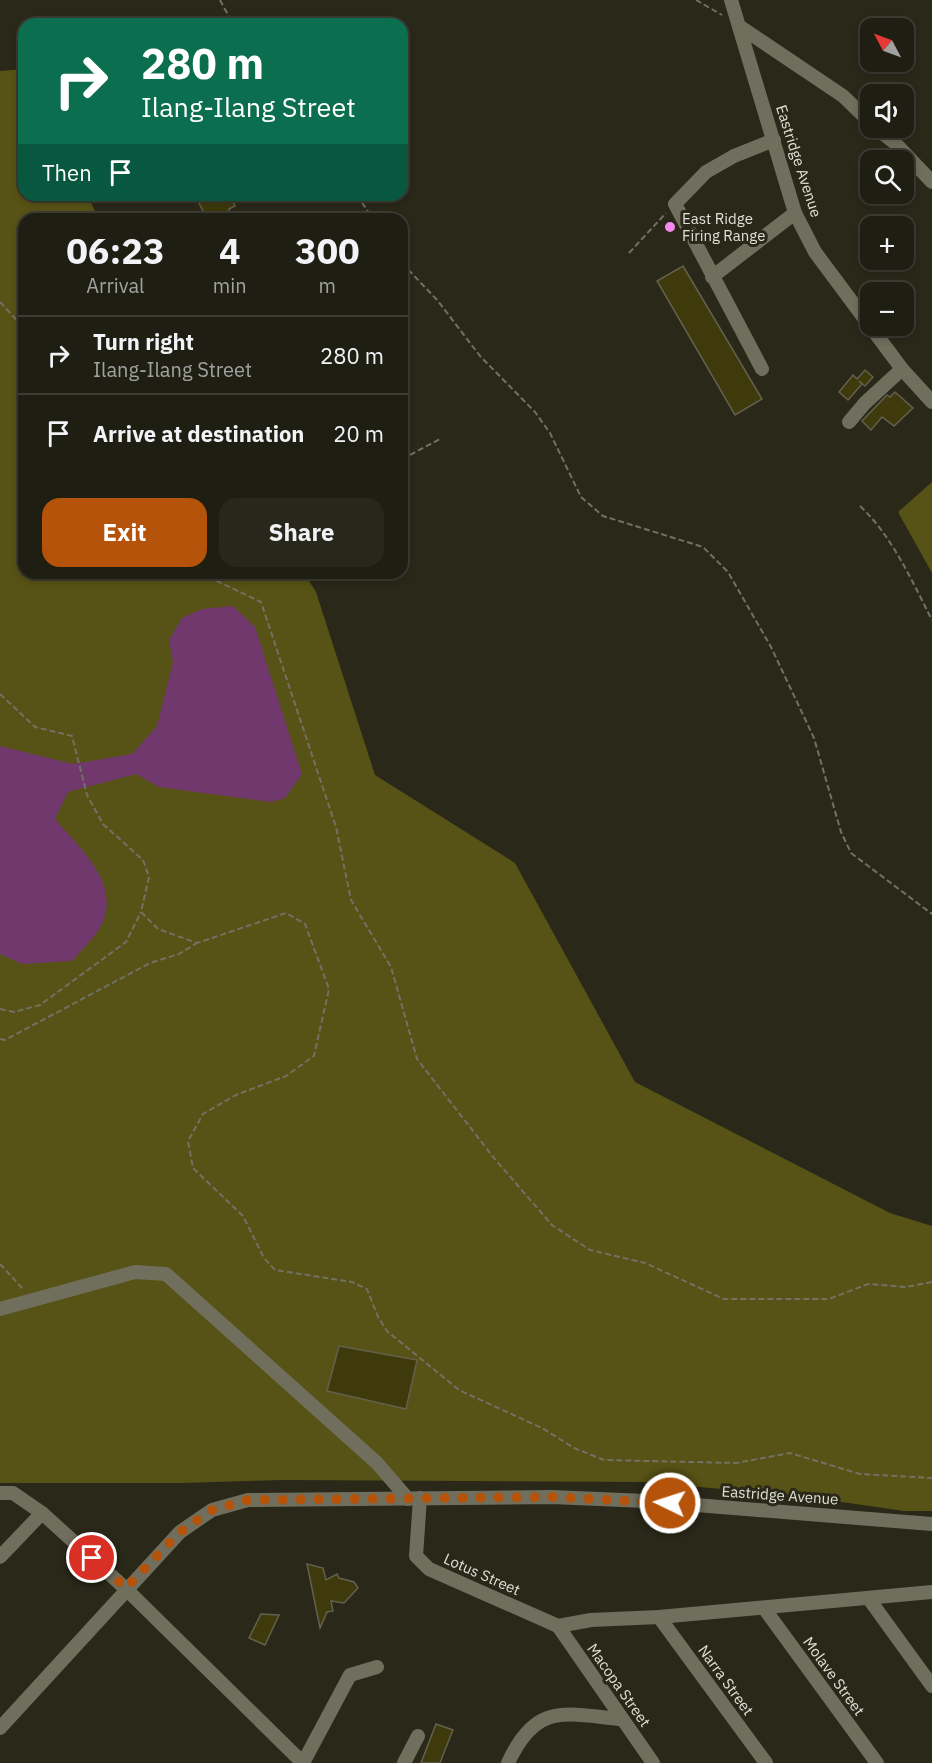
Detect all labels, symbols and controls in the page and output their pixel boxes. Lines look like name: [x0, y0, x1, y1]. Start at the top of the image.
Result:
north arrow: [860, 18, 914, 72]
map controls: [860, 18, 914, 336]
text: 280 m: [141, 36, 264, 91]
icon: right: [42, 42, 120, 120]
button: sound: [860, 84, 914, 138]
text: Ilang-Ilang Street: [141, 89, 356, 124]
street label: Eastridge Avenue: [772, 102, 826, 220]
button: search: [860, 150, 914, 204]
icon: arrive: [104, 156, 137, 189]
text: Then: [42, 158, 92, 187]
place label: East Ridge Firing Range: [682, 209, 765, 245]
button: +: [860, 216, 914, 270]
marker: East Ridge Firing Range: [663, 220, 677, 234]
text: 06:23: [66, 227, 165, 274]
text: 4: [219, 227, 241, 274]
text: 300: [295, 227, 360, 274]
text: Arrival: [86, 272, 145, 299]
text: min: [213, 272, 247, 299]
text: m: [319, 272, 336, 299]
button: −: [860, 282, 914, 336]
text: Turn right: [93, 327, 194, 356]
icon: right: [42, 339, 75, 372]
text: 280 m: [320, 341, 384, 370]
text: Ilang-Ilang Street: [93, 356, 252, 383]
icon: arrive: [42, 417, 75, 450]
text: Arrive at destination: [93, 419, 304, 448]
text: 20 m: [333, 419, 384, 448]
button: Exit: [42, 498, 207, 567]
button: Share: [219, 498, 384, 567]
position arrow: [638, 1471, 702, 1535]
street label: Eastridge Avenue: [721, 1481, 839, 1509]
pin: [66, 1532, 117, 1583]
icon: arrive: [75, 1541, 108, 1574]
street label: Lotus Street: [441, 1549, 523, 1599]
street label: Molave Street: [799, 1633, 869, 1719]
street label: Macopa Street: [583, 1640, 655, 1730]
street label: Narra Street: [694, 1641, 758, 1719]

